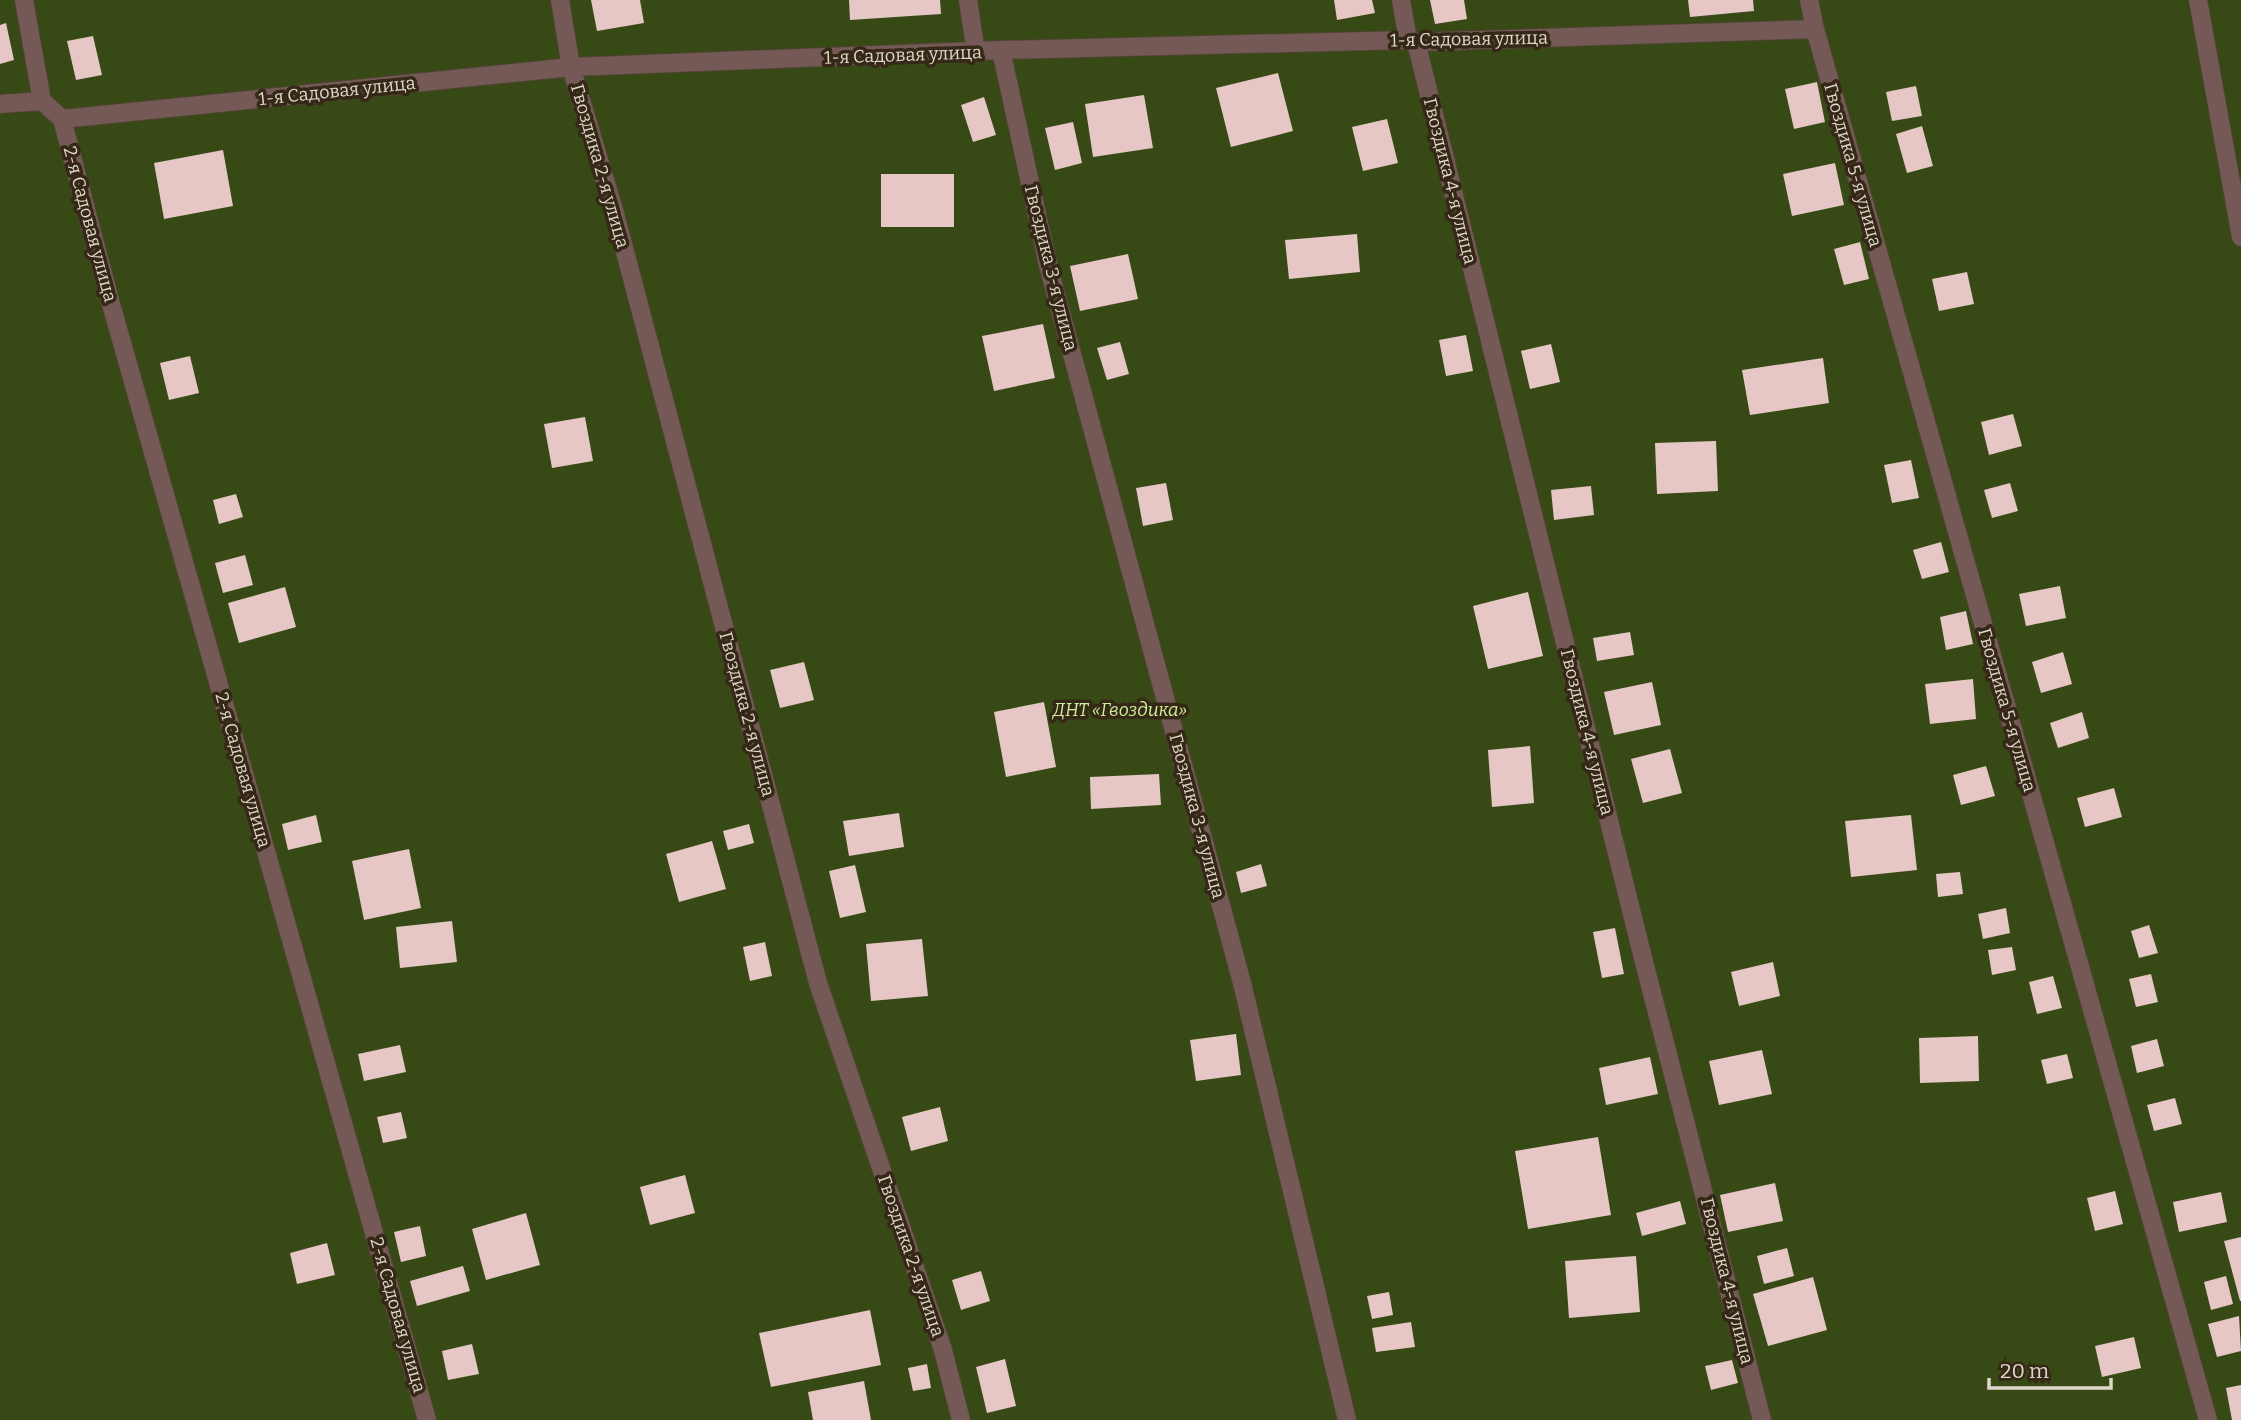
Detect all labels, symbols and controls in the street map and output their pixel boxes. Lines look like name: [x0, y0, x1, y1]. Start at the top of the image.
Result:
street label: 1-я Садовая улица: [1390, 27, 1548, 51]
street label: 1-я Садовая улица: [824, 41, 982, 69]
street label: 1-я Садовая улица: [257, 72, 417, 110]
street label: Гвоздика 2-я улица: [566, 81, 634, 251]
street label: Гвоздика 5-я улица: [1819, 81, 1887, 250]
street label: Гвоздика 4-я улица: [1419, 96, 1481, 266]
street label: 2-я Садовая улица: [59, 144, 121, 304]
street label: Гвоздика 3-я улица: [1020, 183, 1082, 353]
street label: Гвоздика 5-я улица: [1973, 626, 2041, 795]
street label: Гвоздика 2-я улица: [714, 629, 780, 799]
street label: Гвоздика 4-я улица: [1556, 647, 1618, 817]
street label: 2-я Садовая улица: [210, 690, 276, 850]
park label: ДНТ «Гвоздика»: [1051, 699, 1187, 721]
street label: Гвоздика 3-я улица: [1164, 731, 1230, 901]
street label: Гвоздика 2-я улица: [873, 1172, 949, 1340]
street label: Гвоздика 4-я улица: [1696, 1196, 1758, 1366]
street label: 2-я Садовая улица: [365, 1235, 431, 1395]
scale bar: [1989, 1346, 2112, 1390]
text: 20 m: [2000, 1358, 2049, 1384]

